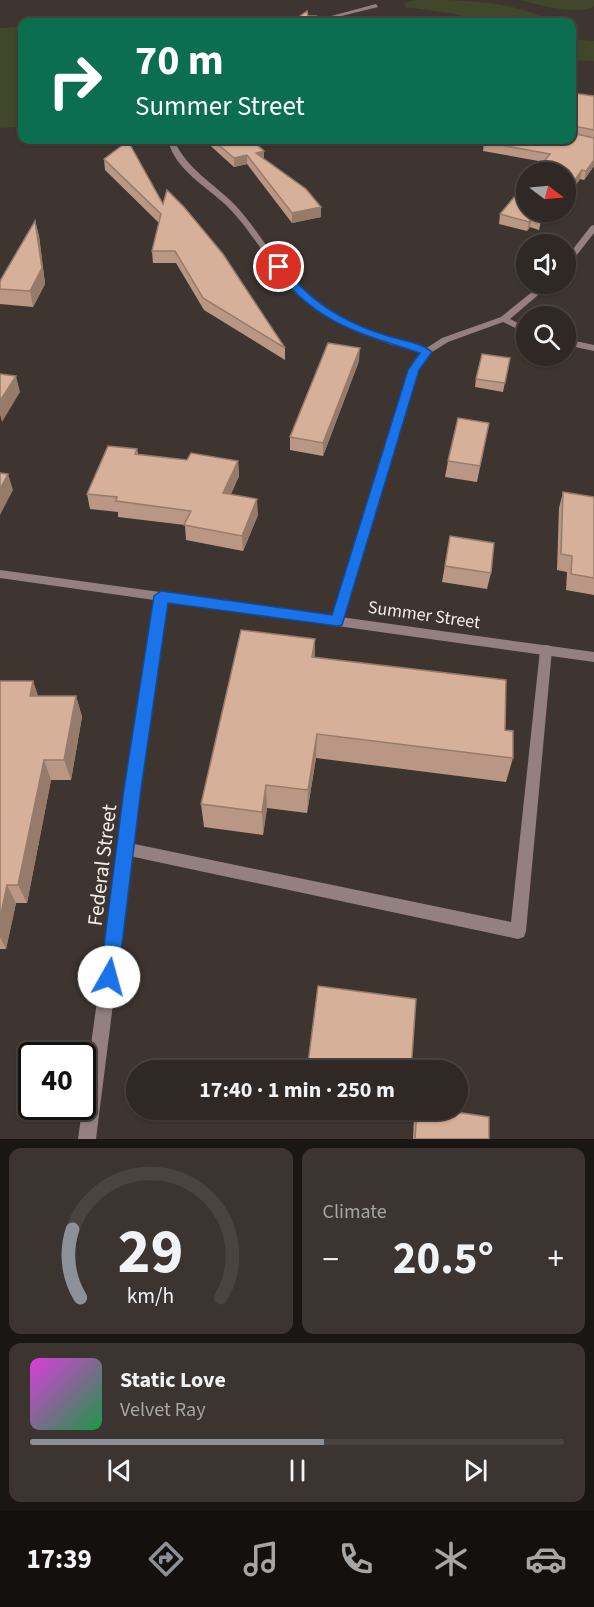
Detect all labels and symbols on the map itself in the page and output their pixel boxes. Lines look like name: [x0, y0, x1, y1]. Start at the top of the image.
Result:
north arrow: [516, 162, 576, 222]
pin: [253, 241, 304, 292]
street label: Summer Street: [366, 595, 482, 635]
street label: Federal Street: [80, 803, 124, 927]
position arrow: [77, 945, 141, 1009]
speed limit sign: 40: [18, 1042, 96, 1120]

